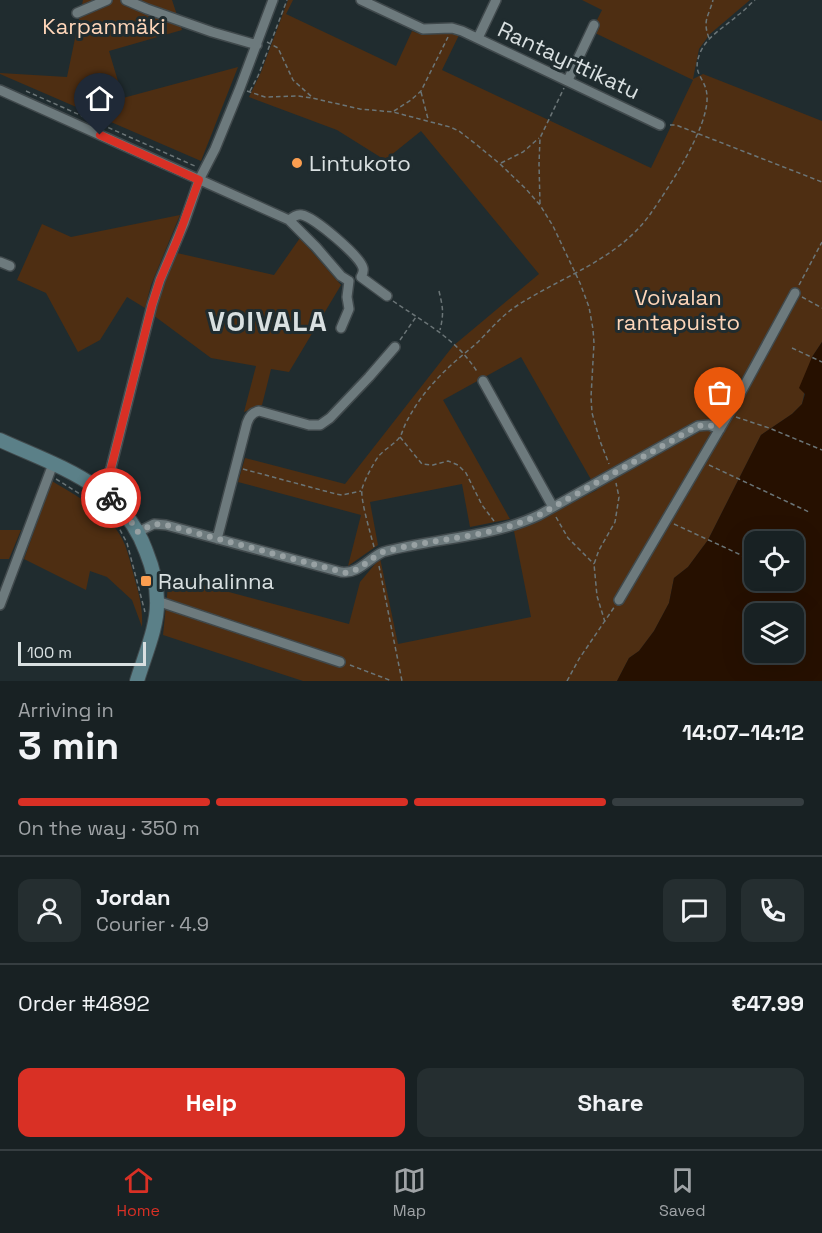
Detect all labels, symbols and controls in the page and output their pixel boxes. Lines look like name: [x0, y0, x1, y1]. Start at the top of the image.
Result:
park label: Karpanmäki: [42, 12, 166, 40]
street label: Rantayrttikatu: [493, 15, 645, 105]
pin: [74, 73, 125, 135]
icon: home: [83, 82, 116, 115]
place label: Lintukoto: [309, 149, 411, 177]
marker: Lintukoto: [290, 156, 304, 170]
park label: Voivalan rantapuisto: [616, 283, 740, 336]
district label: VOIVALA: [208, 303, 328, 339]
pin: [694, 367, 745, 429]
icon: bag: [703, 376, 736, 409]
courier: [81, 468, 141, 528]
icon: bike: [95, 482, 128, 515]
map controls: [744, 531, 804, 663]
button: locate: [744, 531, 804, 591]
place label: Rauhalinna: [158, 567, 275, 595]
marker: Rauhalinna: [139, 574, 153, 588]
button: layers: [744, 603, 804, 663]
scale bar: [18, 639, 146, 666]
text: 100 m: [27, 642, 72, 663]
text: Arriving in: [18, 697, 114, 723]
text: 14:07–14:12: [682, 718, 804, 746]
text: 3 min: [18, 721, 119, 770]
text: On the way · 350 m: [18, 815, 200, 841]
button: person: [18, 879, 81, 942]
button: chat: [663, 879, 726, 942]
button: phone: [741, 879, 804, 942]
text: Jordan: [96, 883, 171, 911]
text: Courier · 4.9: [96, 911, 209, 937]
text: Order #4892: [18, 989, 150, 1017]
text: €47.99: [732, 989, 804, 1017]
button: Help: [18, 1068, 405, 1137]
button: Share: [417, 1068, 804, 1137]
tab: Home: [116, 1164, 160, 1221]
tab: Map: [393, 1164, 426, 1221]
tab: Saved: [659, 1164, 706, 1221]

